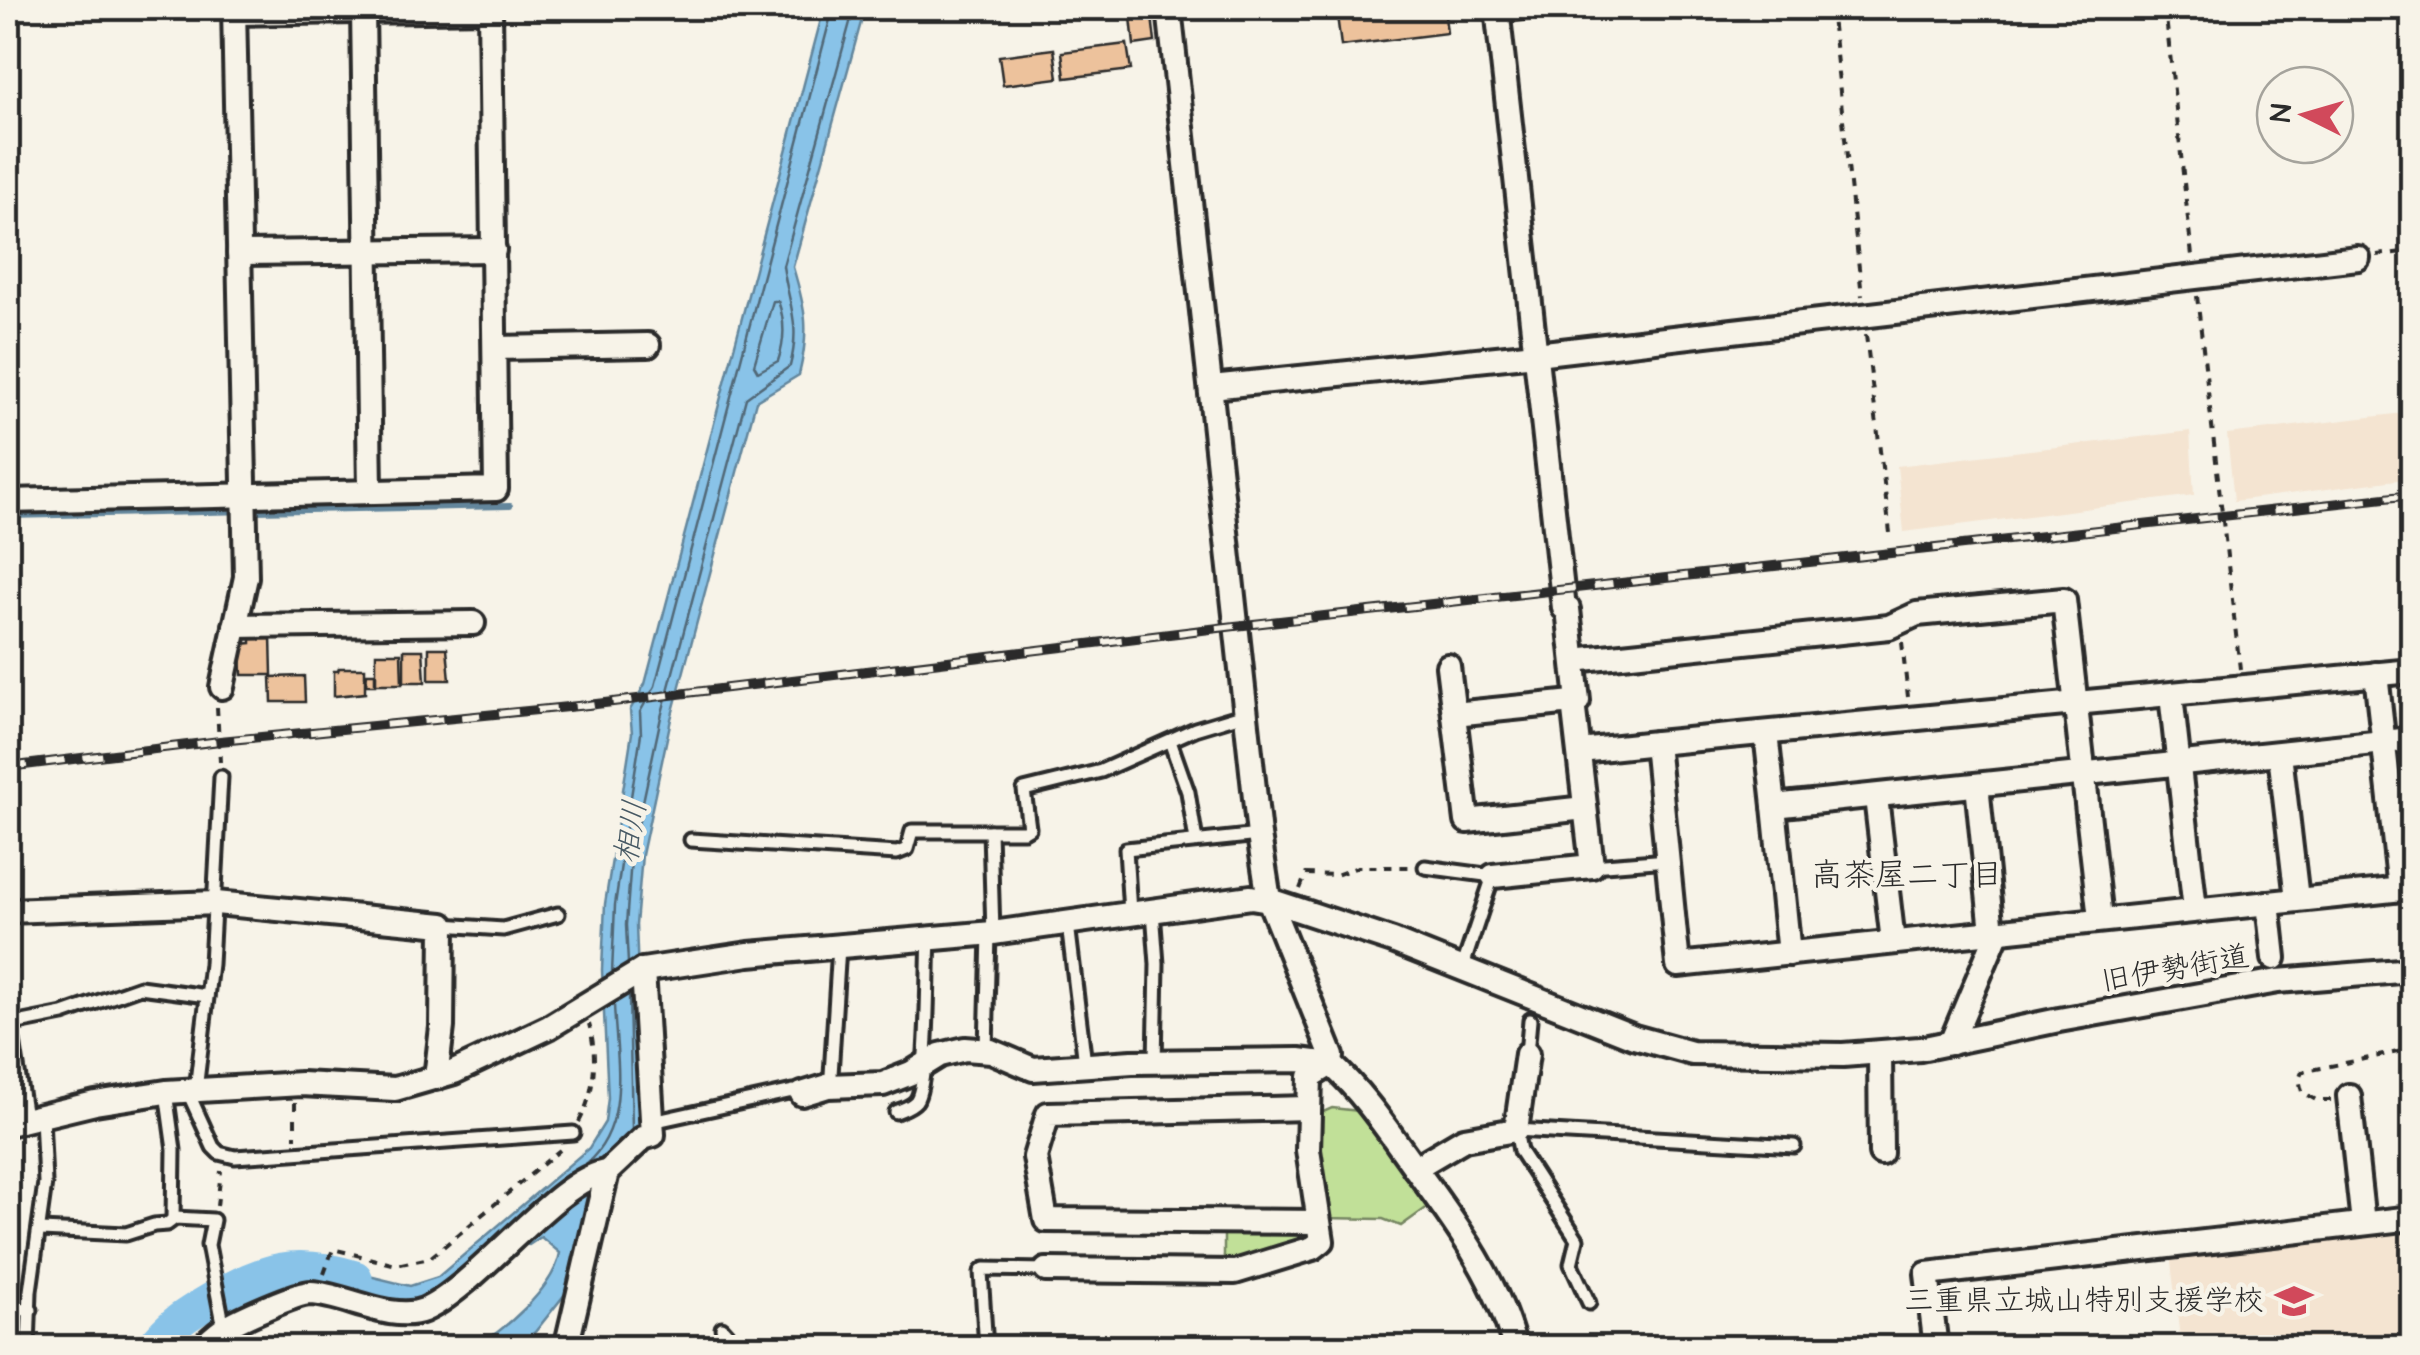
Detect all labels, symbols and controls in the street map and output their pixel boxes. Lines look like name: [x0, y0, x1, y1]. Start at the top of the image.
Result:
north arrow: [2255, 65, 2355, 165]
text: N: [2261, 102, 2302, 123]
water label: 相川: [604, 797, 658, 867]
district label: 高茶屋二丁目: [1811, 853, 2003, 898]
street label: 旧伊勢街道: [2097, 935, 2253, 1003]
place label: 三重県立城山特別支援学校: [1904, 1280, 2264, 1322]
school or university icon: 三重県立城山特別支援学校: [2273, 1280, 2315, 1322]

